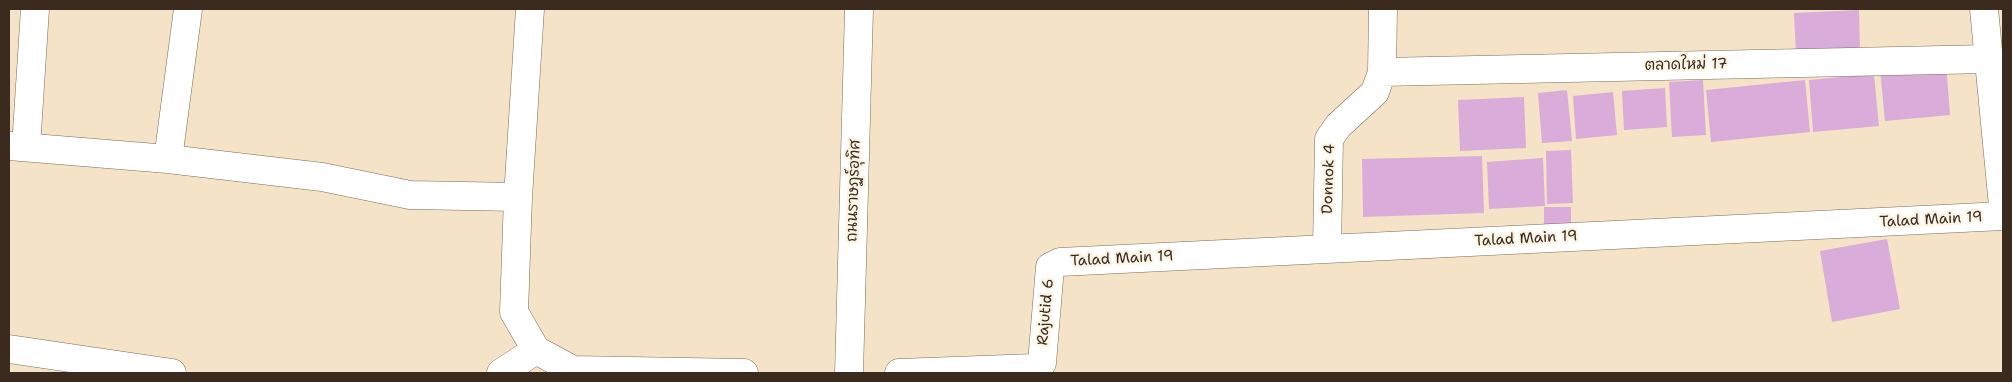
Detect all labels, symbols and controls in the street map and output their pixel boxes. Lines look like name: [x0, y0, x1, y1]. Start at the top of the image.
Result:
street label: ตลาดใหม่ 17: [1644, 55, 1728, 75]
street label: ถนนราษฏร์อุทิศ: [843, 140, 865, 242]
street label: Donnok 4: [1319, 144, 1339, 214]
street label: Talad Main 19: [1879, 208, 1983, 232]
street label: Talad Main 19: [1474, 227, 1578, 251]
street label: Talad Main 19: [1070, 247, 1174, 271]
street label: Rajutid 6: [1034, 278, 1058, 346]

